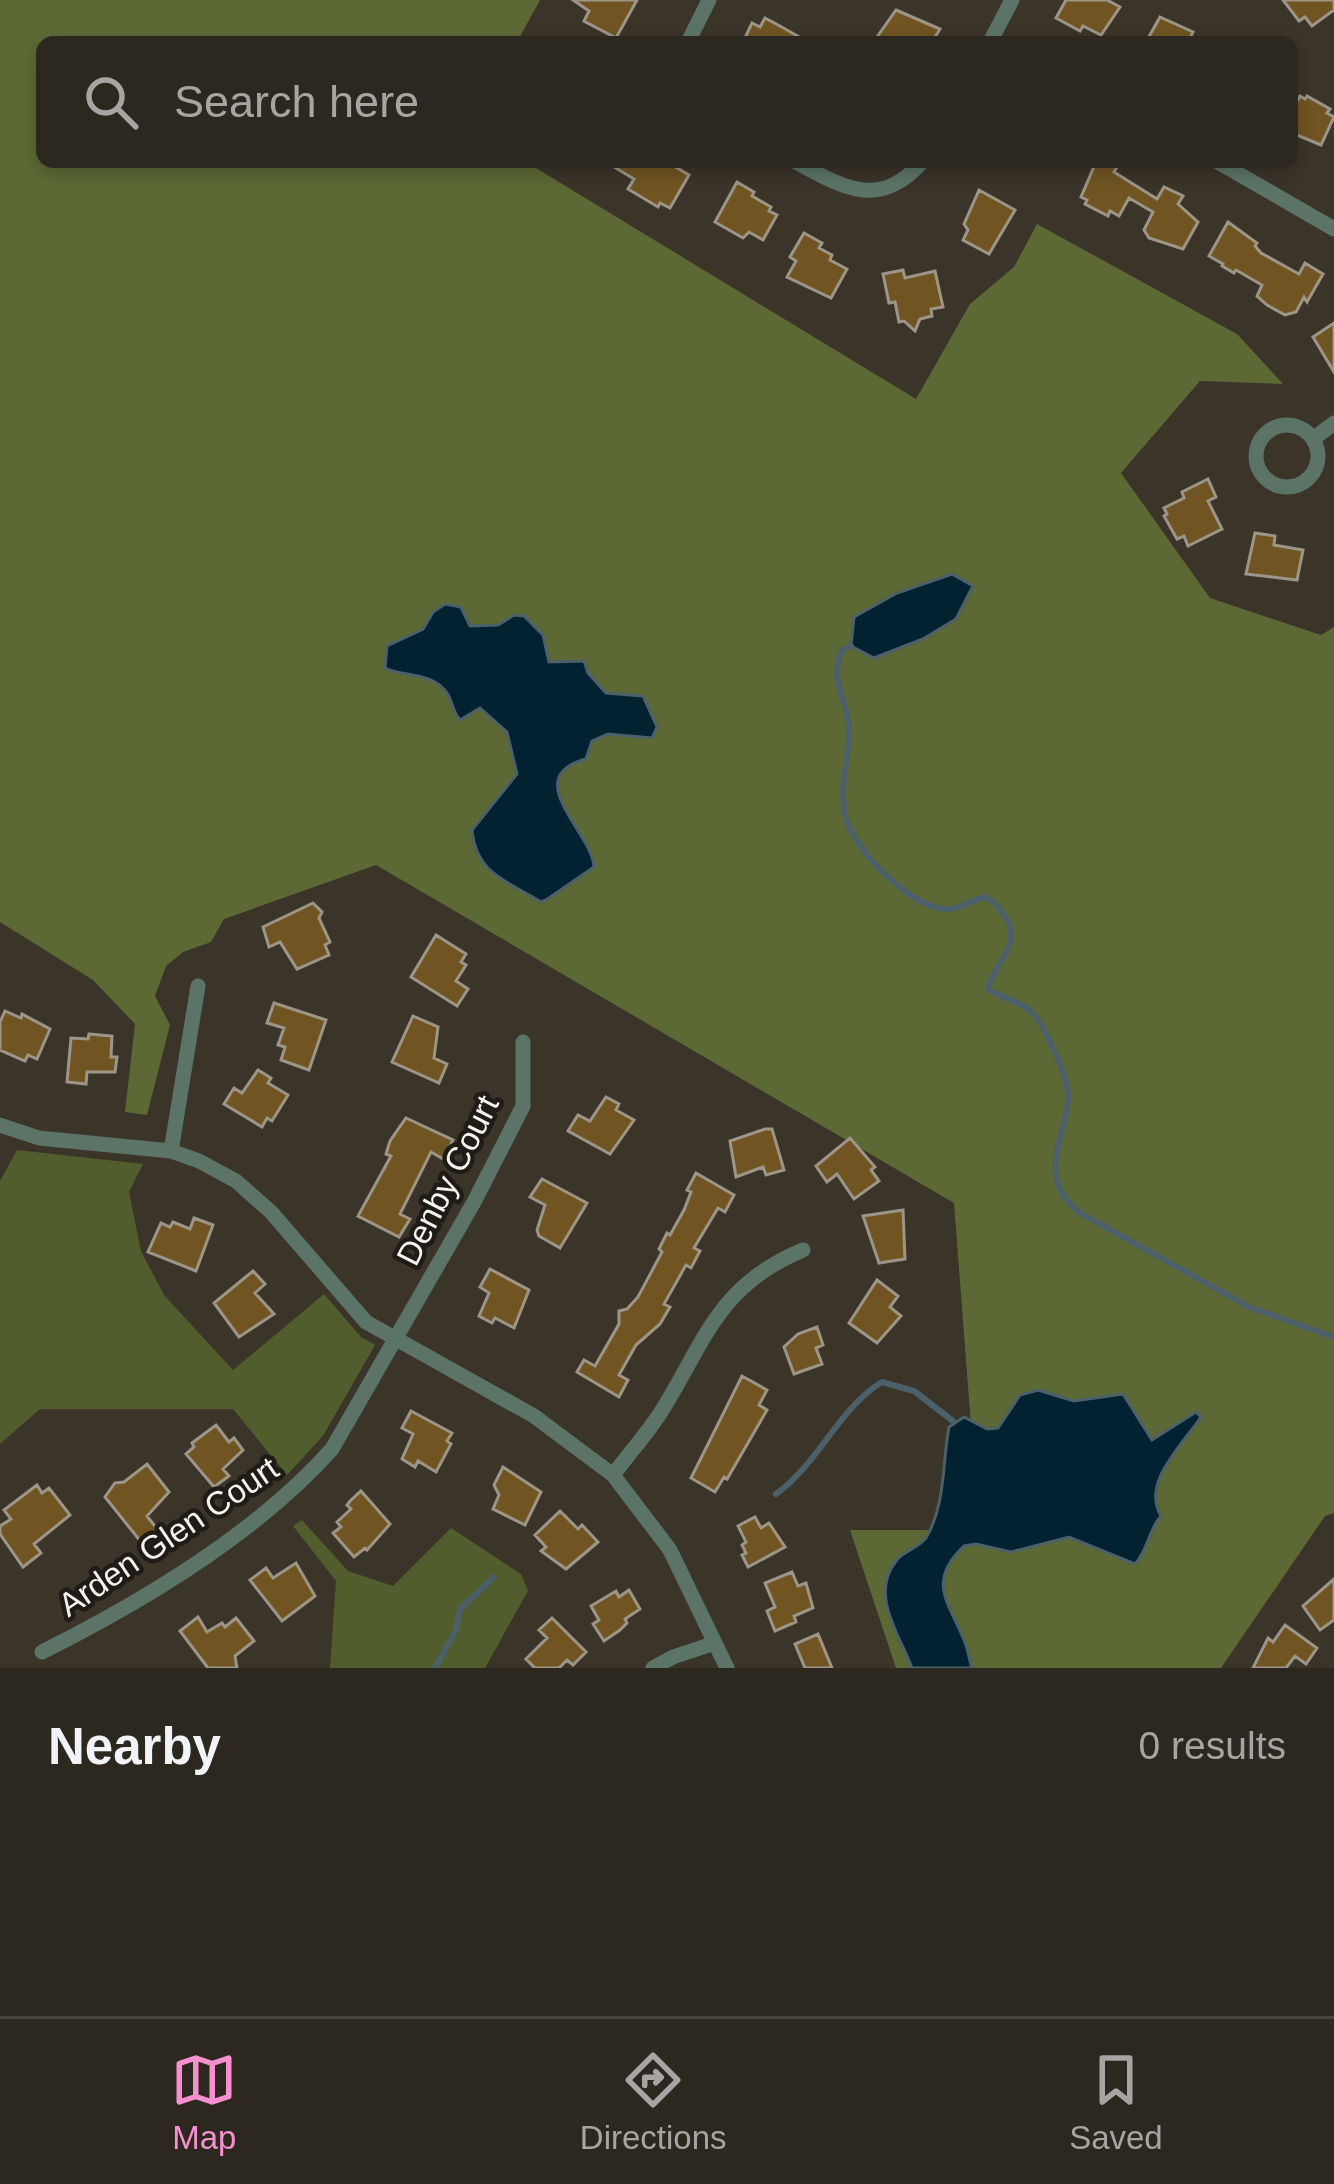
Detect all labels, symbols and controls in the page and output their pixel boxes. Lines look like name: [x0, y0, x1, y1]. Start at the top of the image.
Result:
search box: [36, 36, 1298, 168]
icon: search: [78, 69, 144, 135]
text: Search here: [174, 76, 419, 127]
street label: Denby Court: [389, 1089, 506, 1271]
street label: Arden Glen Court: [51, 1449, 285, 1624]
text: Nearby: [48, 1718, 221, 1775]
text: 0 results: [1139, 1724, 1286, 1767]
tab: Map: [171, 2047, 237, 2157]
tab: Directions: [580, 2047, 727, 2157]
tab: Saved: [1069, 2047, 1163, 2157]

